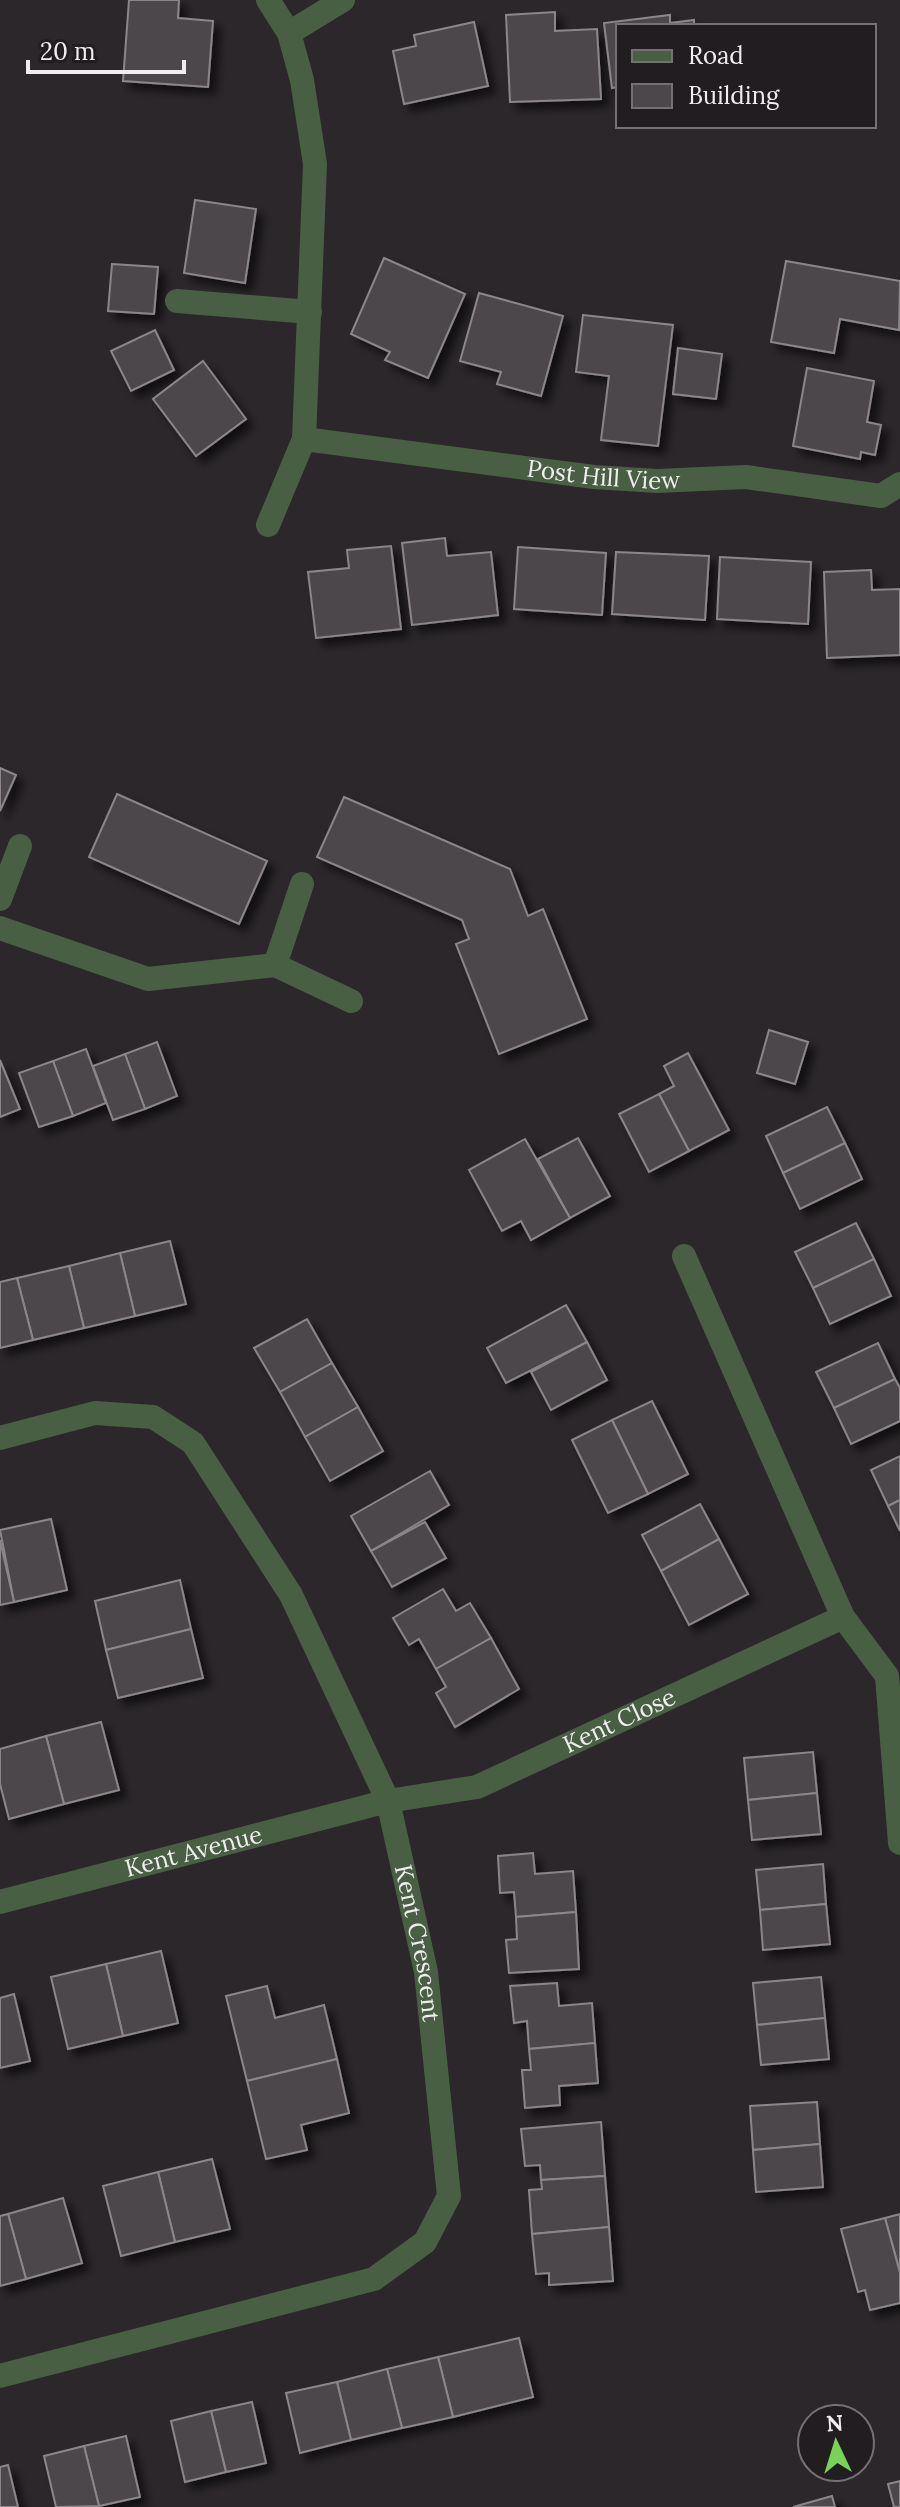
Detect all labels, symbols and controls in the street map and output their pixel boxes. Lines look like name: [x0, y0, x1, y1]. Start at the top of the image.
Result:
scale bar: [28, 24, 184, 74]
legend: [616, 24, 876, 128]
text: 20 m: [40, 36, 96, 67]
text: Road: [688, 40, 744, 71]
text: Building: [688, 80, 780, 111]
street label: Post Hill View: [525, 452, 682, 496]
street label: Kent Close: [558, 1681, 680, 1760]
street label: Kent Avenue: [122, 1818, 265, 1884]
street label: Kent Crescent: [388, 1862, 447, 2024]
north arrow: [796, 2403, 876, 2483]
text: N: [825, 2408, 844, 2438]

